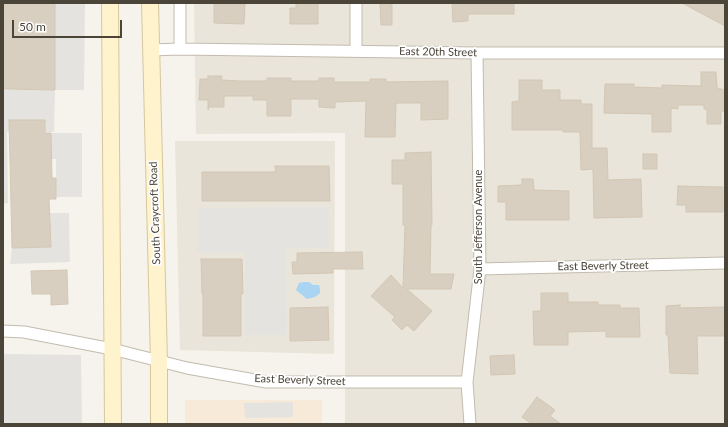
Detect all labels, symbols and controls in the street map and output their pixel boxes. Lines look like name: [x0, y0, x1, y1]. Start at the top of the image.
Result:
scale bar: [14, 12, 124, 38]
text: 50 m: [19, 19, 46, 34]
street label: East 20th Street: [399, 45, 477, 59]
street label: South Craycroft Road: [147, 161, 163, 265]
street label: South Jefferson Avenue: [471, 170, 485, 284]
street label: East Beverly Street: [557, 259, 649, 273]
street label: East Beverly Street: [254, 372, 346, 388]

